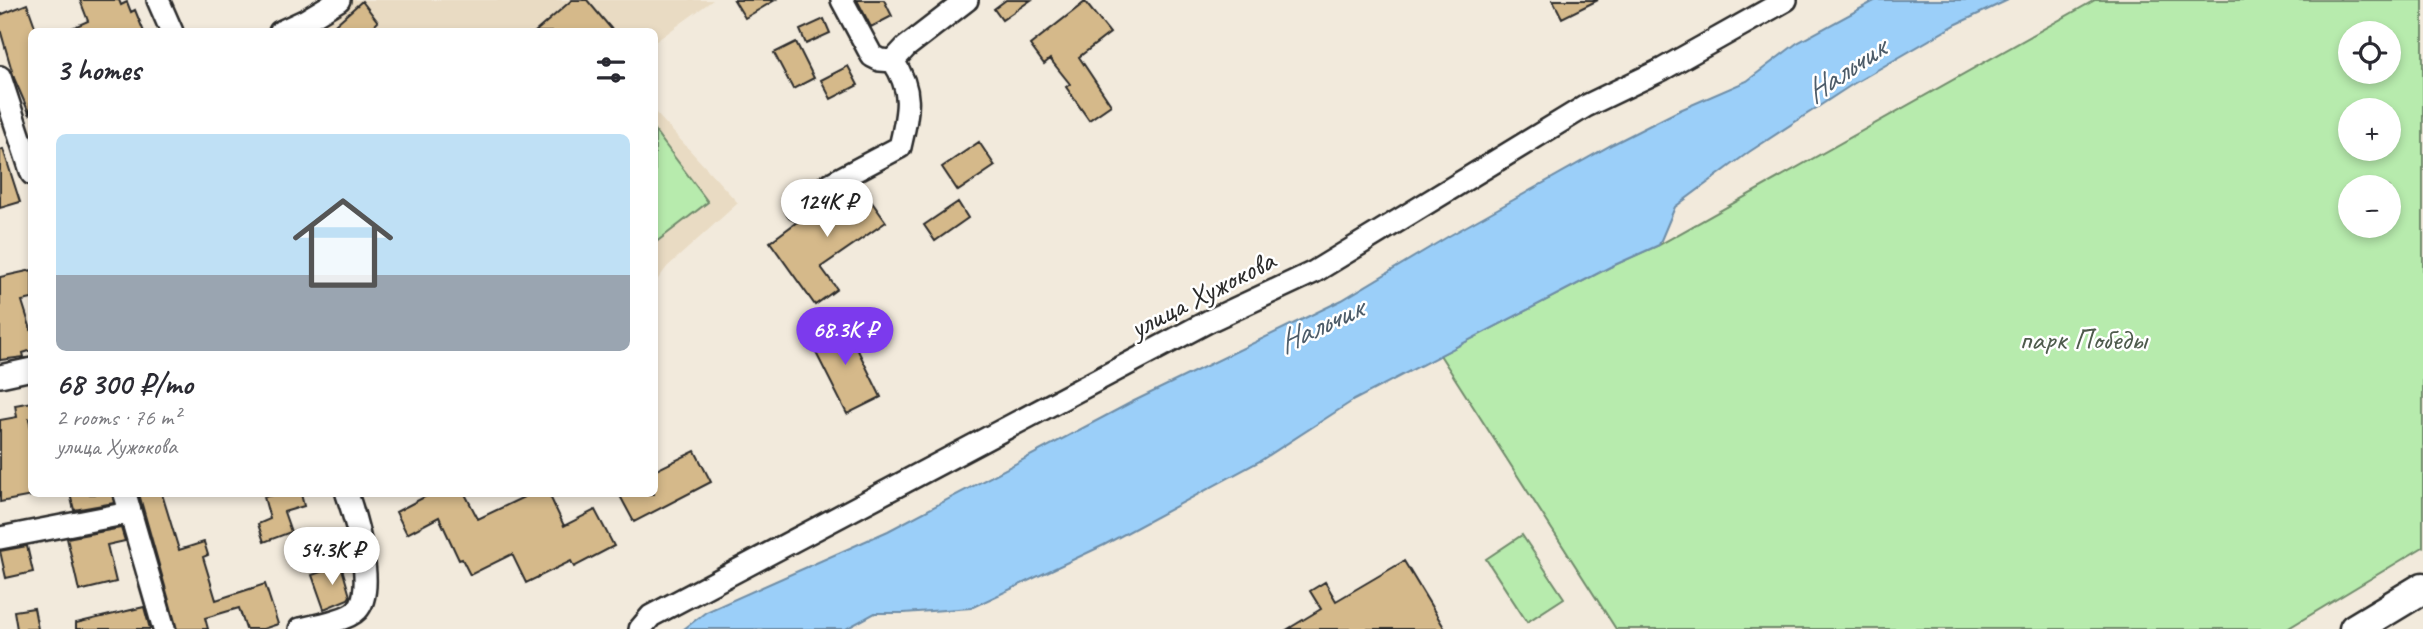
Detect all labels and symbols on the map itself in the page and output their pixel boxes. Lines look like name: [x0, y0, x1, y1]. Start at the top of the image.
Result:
water label: Нальчик: [1797, 25, 1899, 112]
pin: 124K ₽: [770, 180, 884, 239]
street label: улица Хужокова: [1121, 240, 1283, 348]
water label: Нальчик: [1271, 285, 1375, 362]
pin: 68.3K ₽: [780, 308, 910, 367]
park label: парк Победы: [2019, 320, 2149, 358]
pin: 54.3K ₽: [267, 528, 397, 587]

